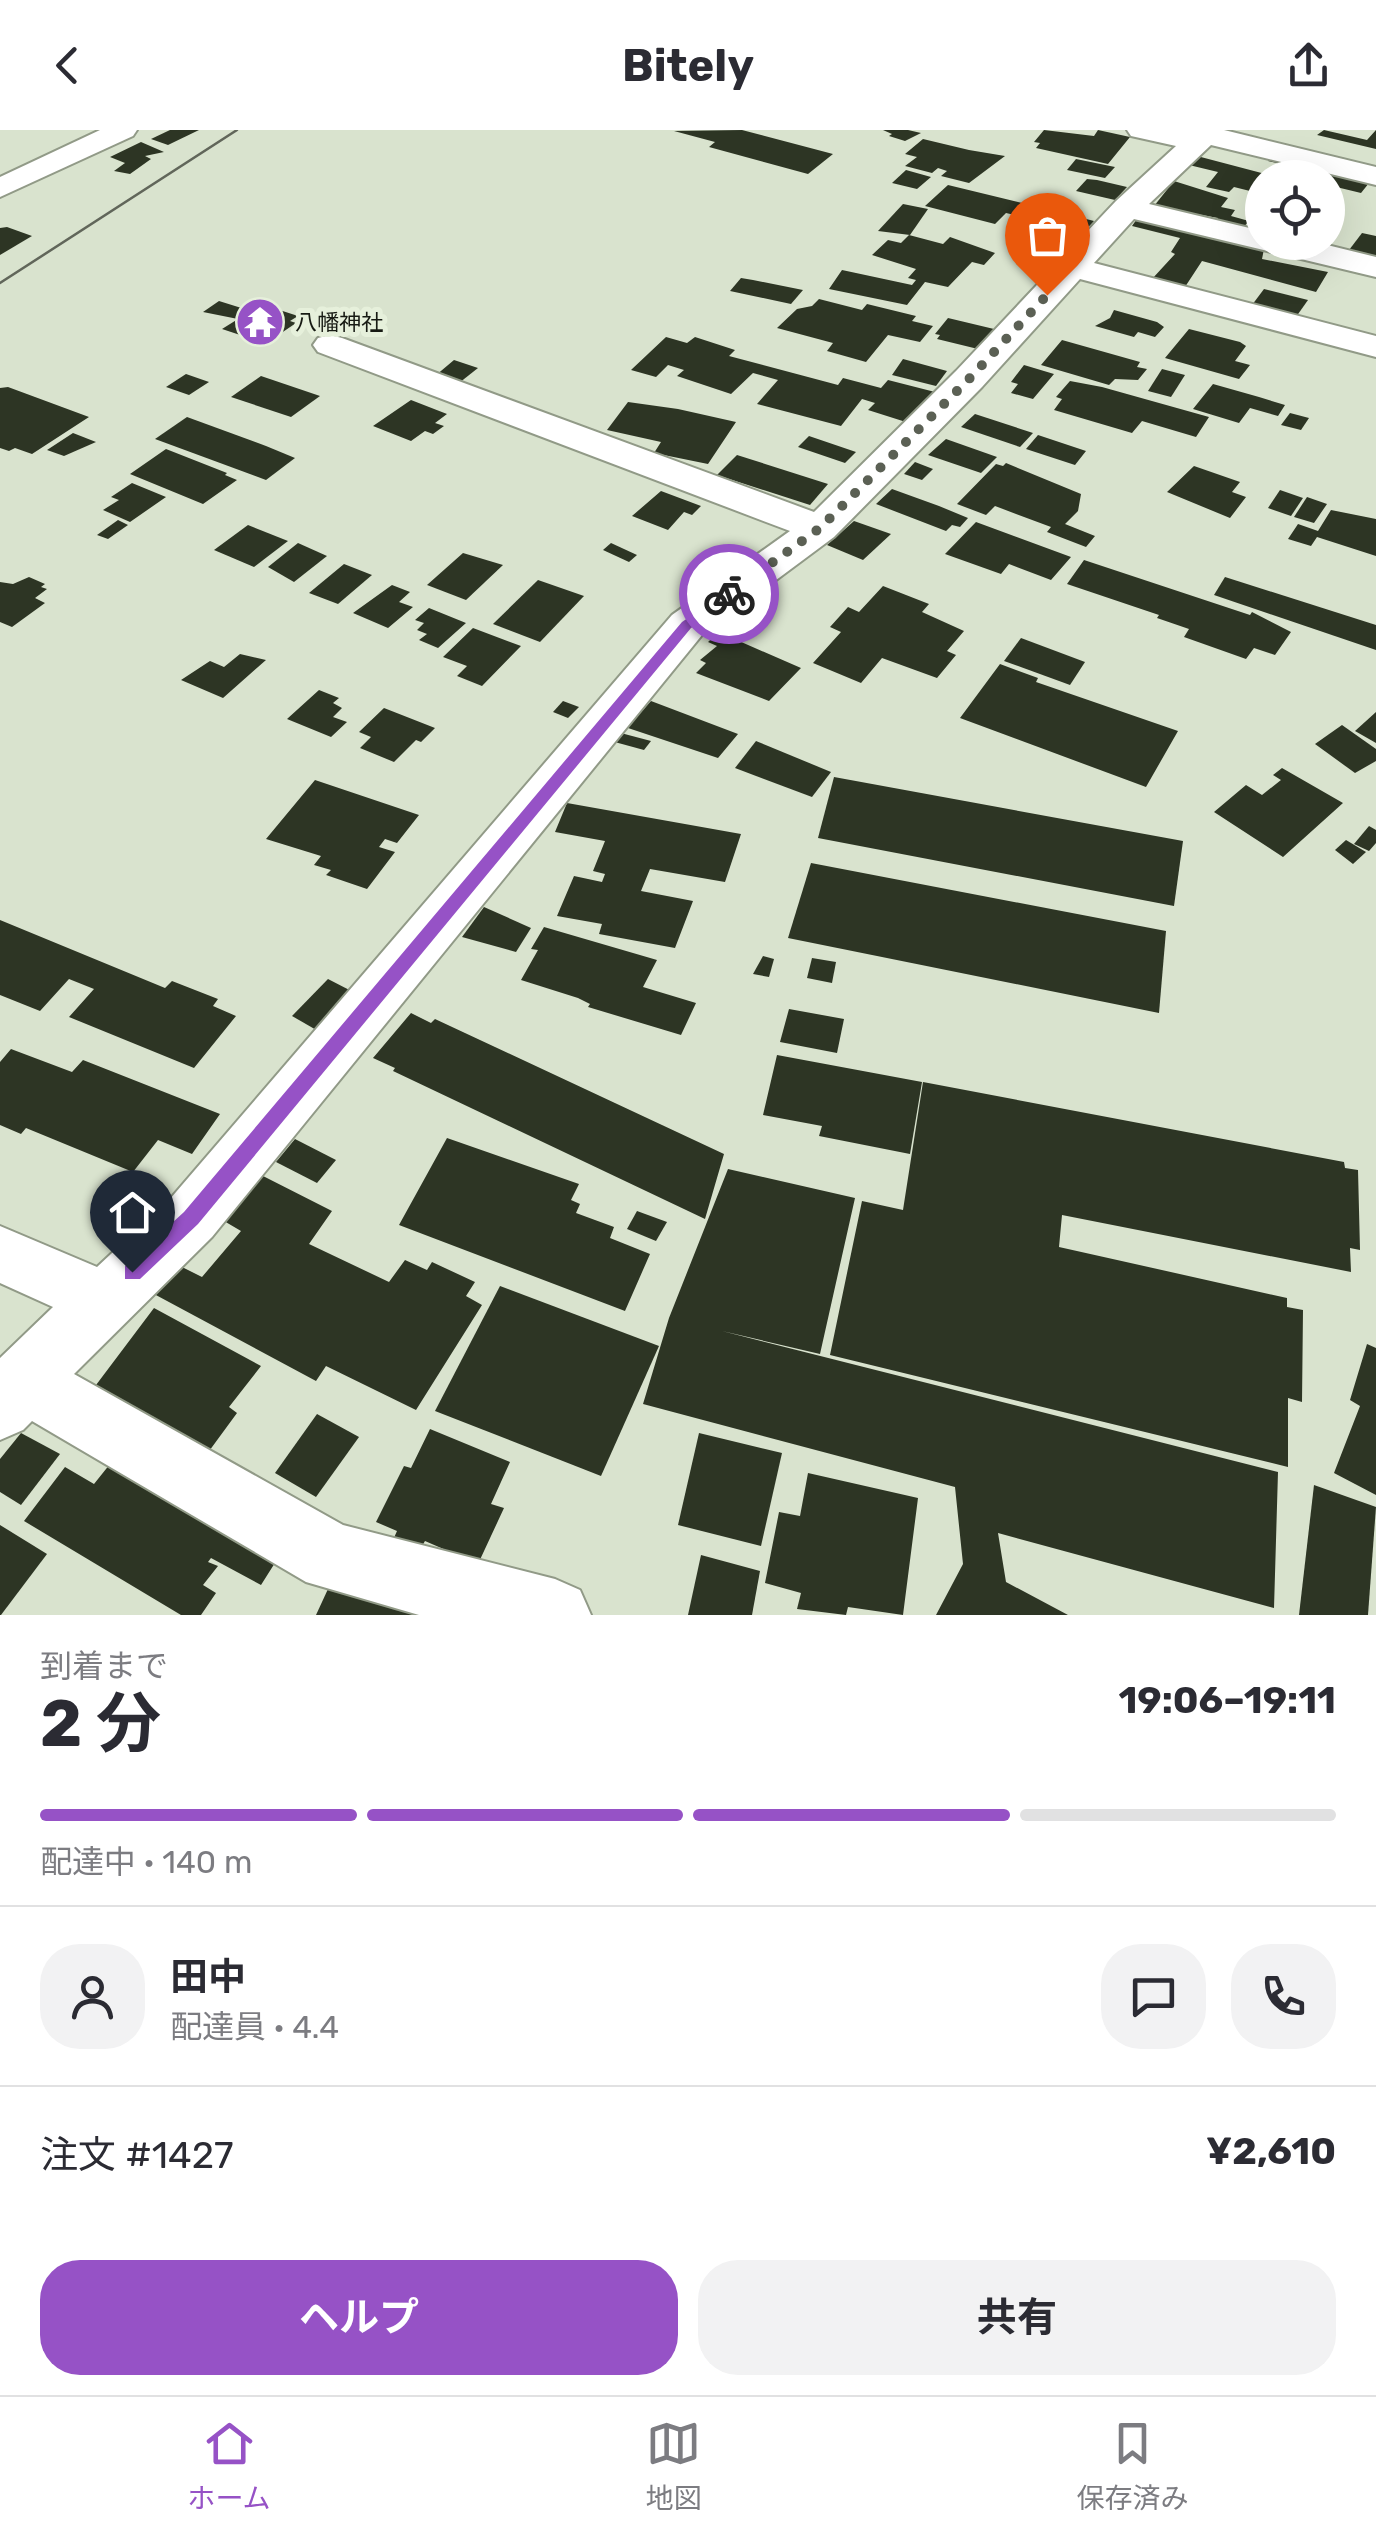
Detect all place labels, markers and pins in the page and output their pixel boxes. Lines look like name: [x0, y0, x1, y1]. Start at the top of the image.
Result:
pin: [1005, 193, 1090, 296]
temple icon: 八幡神社: [234, 296, 286, 348]
place label: 八幡神社: [295, 309, 383, 336]
pin: [90, 1170, 175, 1273]

